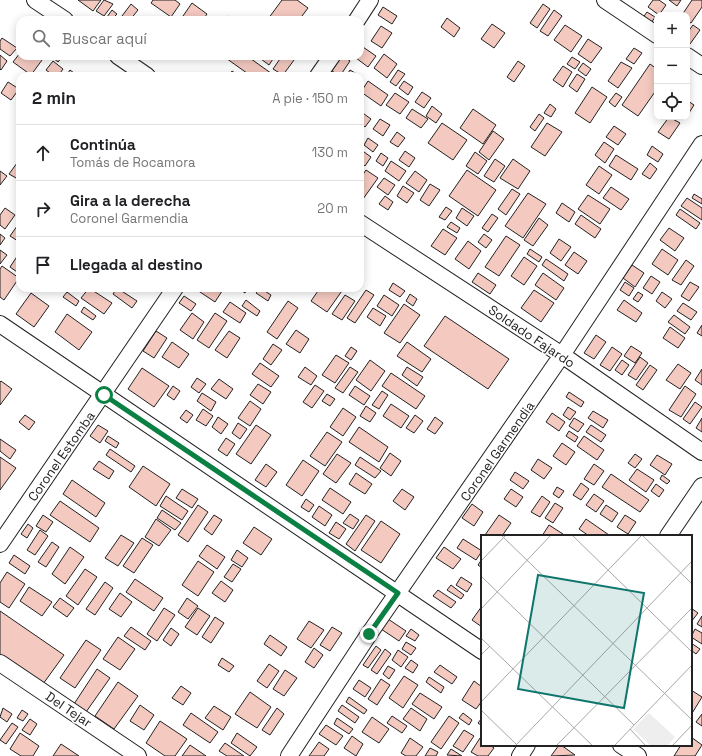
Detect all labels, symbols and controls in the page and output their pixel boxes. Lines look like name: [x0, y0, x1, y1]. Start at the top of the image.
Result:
map controls: [654, 12, 690, 120]
button: +: [654, 12, 690, 48]
search box: [16, 16, 364, 60]
icon: search: [30, 27, 52, 49]
text: Buscar aquí: [62, 29, 147, 48]
button: −: [654, 48, 690, 84]
button: locate: [654, 84, 690, 120]
text: 2 min: [32, 87, 76, 109]
text: A pie · 150 m: [272, 90, 348, 107]
text: Continúa: [70, 135, 136, 154]
icon: ahead: [32, 142, 54, 164]
text: 130 m: [312, 144, 348, 161]
text: Tomás de Rocamora: [70, 154, 195, 171]
text: Gira a la derecha: [70, 191, 190, 210]
icon: right: [32, 198, 54, 220]
text: 20 m: [317, 200, 348, 217]
text: Coronel Garmendia: [70, 210, 188, 227]
icon: arrive: [32, 254, 54, 276]
text: Llegada al destino: [70, 255, 203, 274]
street label: Soldado Fajardo: [485, 301, 578, 372]
route start: [95, 386, 113, 404]
street label: Coronel Garmendia: [457, 398, 539, 505]
street label: Coronel Estomba: [24, 408, 99, 505]
inset map: [481, 535, 692, 746]
route end: [360, 625, 378, 643]
street label: Del Tejar: [42, 688, 95, 731]

